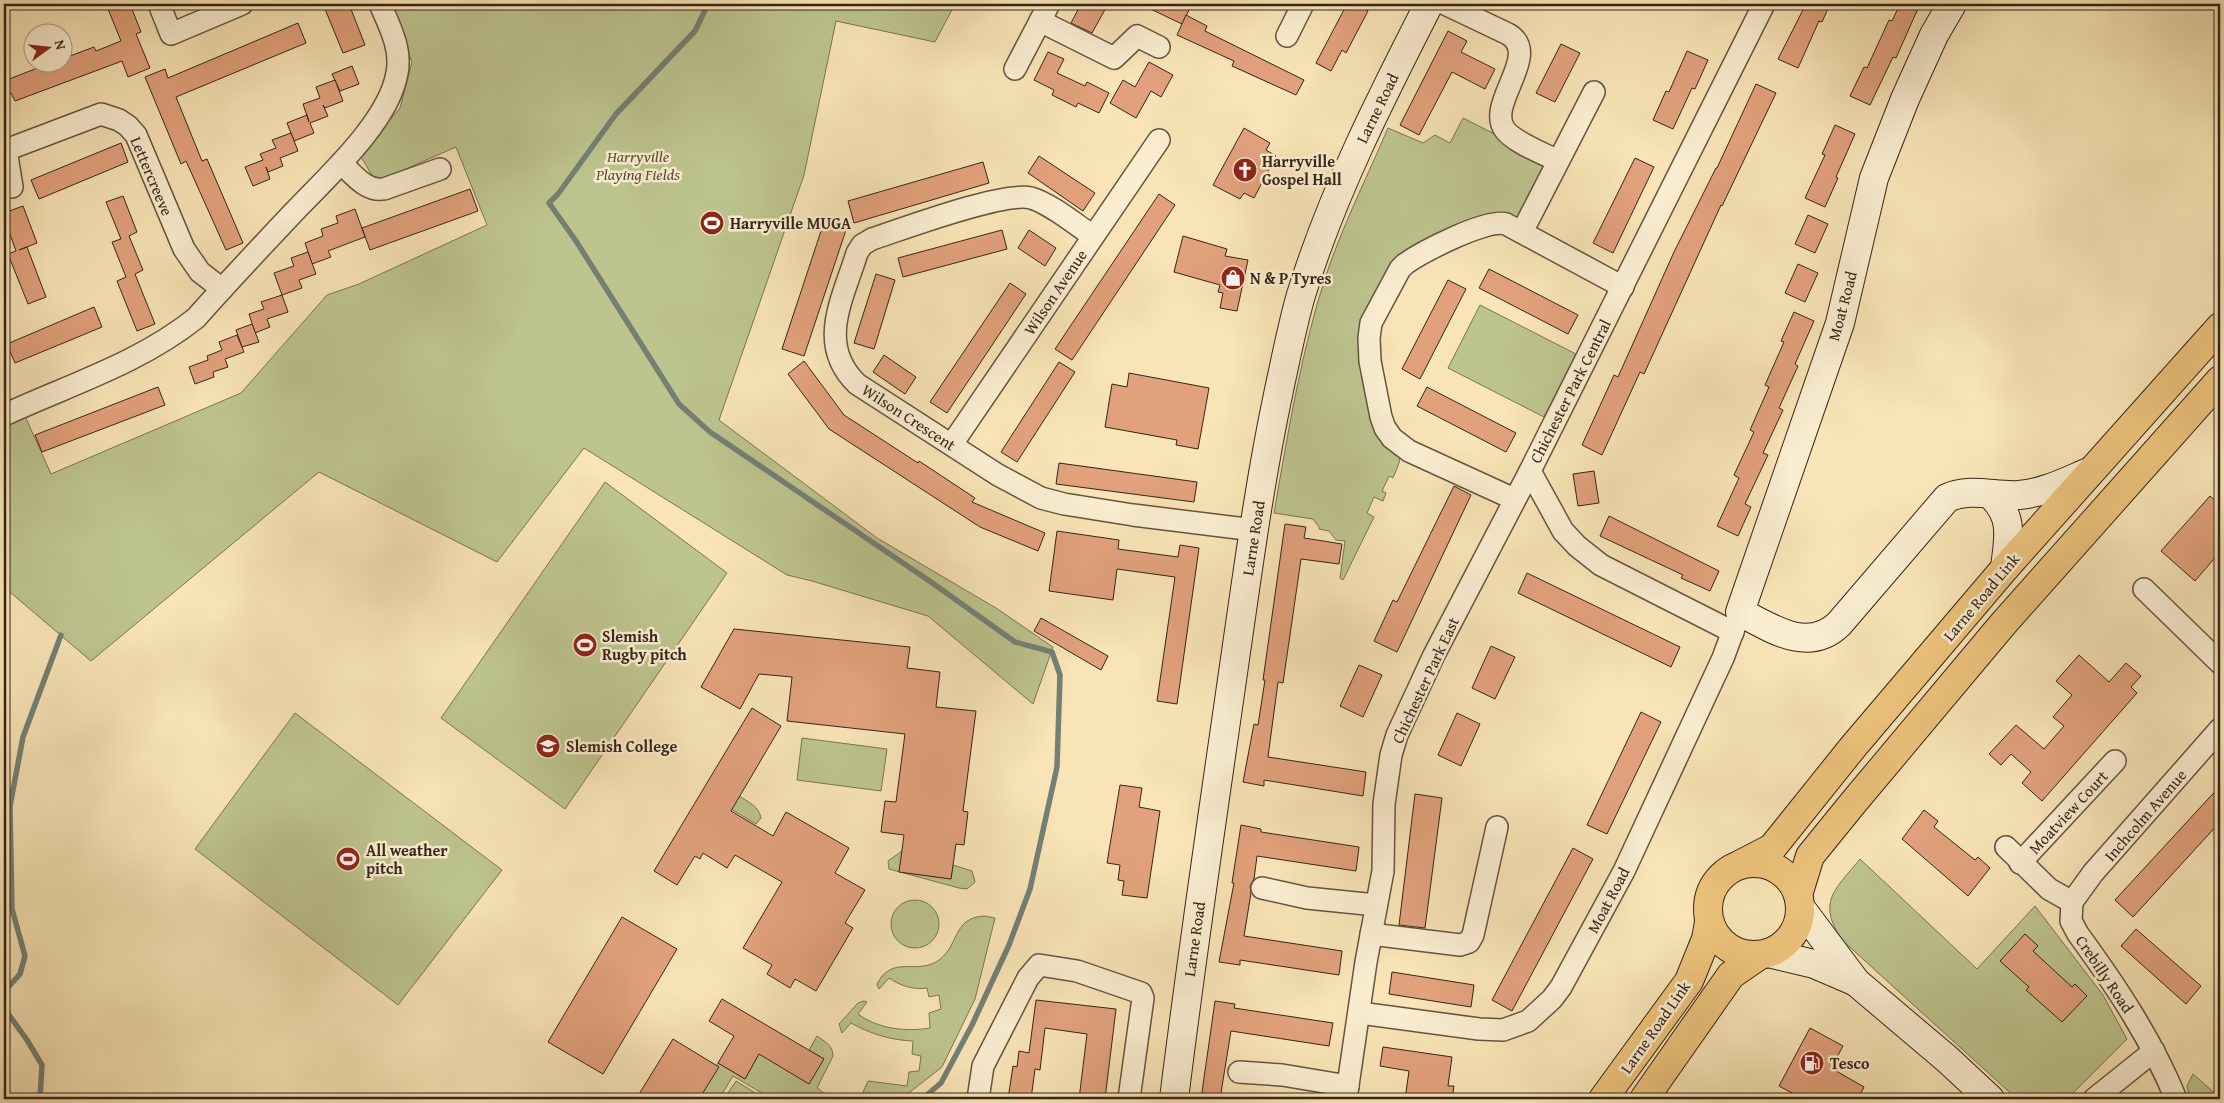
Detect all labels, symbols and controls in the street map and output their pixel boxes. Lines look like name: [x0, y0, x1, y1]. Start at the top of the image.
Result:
north arrow: [22, 22, 72, 72]
text: N: [50, 38, 72, 52]
street label: Larne Road: [1350, 68, 1405, 147]
street label: Lettercreeve: [125, 133, 179, 219]
park label: Harryville Playing Fields: [595, 144, 680, 186]
place label: Harryville Gospel Hall: [1262, 149, 1342, 191]
church icon: Harryville Gospel Hall: [1232, 157, 1258, 183]
sports icon: Harryville MUGA: [699, 210, 725, 236]
place label: Harryville MUGA: [730, 211, 852, 235]
street label: Wilson Avenue: [1017, 244, 1093, 340]
shop icon: N & P Tyres: [1220, 265, 1246, 291]
place label: N & P Tyres: [1250, 266, 1331, 290]
street label: Moat Road: [1821, 268, 1863, 344]
street label: Chichester Park Central: [1523, 314, 1617, 467]
street label: Wilson Crescent: [857, 378, 961, 457]
street label: Larne Road: [1235, 498, 1271, 577]
street label: Larne Road Link: [1937, 547, 2026, 646]
street label: Chichester Park East: [1385, 612, 1465, 747]
place label: Slemish Rugby pitch: [602, 624, 687, 666]
sports icon: Slemish Rugby pitch: [572, 632, 598, 658]
school or university icon: Slemish College: [535, 733, 561, 759]
place label: Slemish College: [566, 734, 678, 758]
street label: Moatview Court: [2023, 764, 2114, 859]
street label: Inchcolm Avenue: [2098, 764, 2192, 866]
place label: All weather pitch: [366, 838, 448, 880]
sports icon: All weather pitch: [335, 846, 361, 872]
street label: Moat Road: [1581, 862, 1636, 937]
street label: Larne Road: [1177, 900, 1211, 978]
street label: Crebilly Road: [2070, 930, 2140, 1018]
street label: Larne Road Link: [1614, 975, 1696, 1078]
fuel station icon: Tesco: [1799, 1050, 1825, 1076]
place label: Tesco: [1830, 1051, 1870, 1075]

